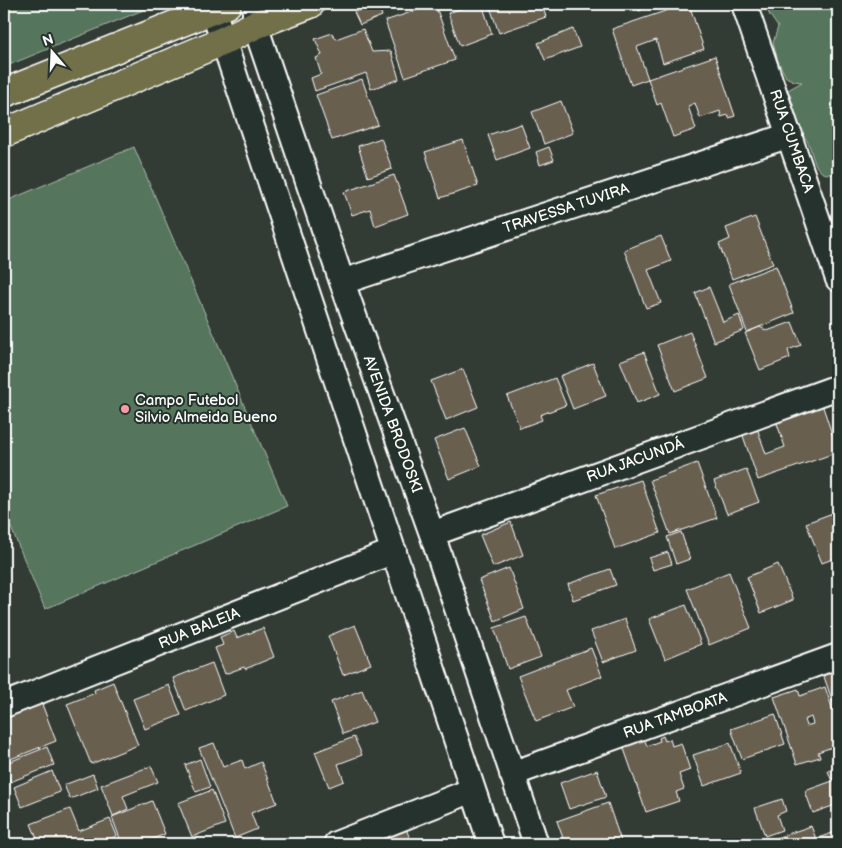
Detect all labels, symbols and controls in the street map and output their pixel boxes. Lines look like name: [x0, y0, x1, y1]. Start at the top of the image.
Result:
north arrow: [28, 28, 78, 78]
text: N: [40, 30, 56, 50]
street label: RUA CUMBACA: [765, 87, 818, 196]
street label: TRAVESSA TUVIRA: [501, 179, 632, 238]
street label: AVENIDA BRODOSKI: [359, 353, 426, 496]
place label: Campo Futebol Silvio Almeida Bueno: [135, 391, 277, 427]
marker: Campo Futebol Silvio Almeida Bueno: [119, 403, 131, 415]
street label: RUA JACUNDÁ: [584, 434, 687, 487]
street label: RUA BALEIA: [156, 603, 243, 653]
street label: RUA TAMBOATA: [621, 688, 730, 743]

